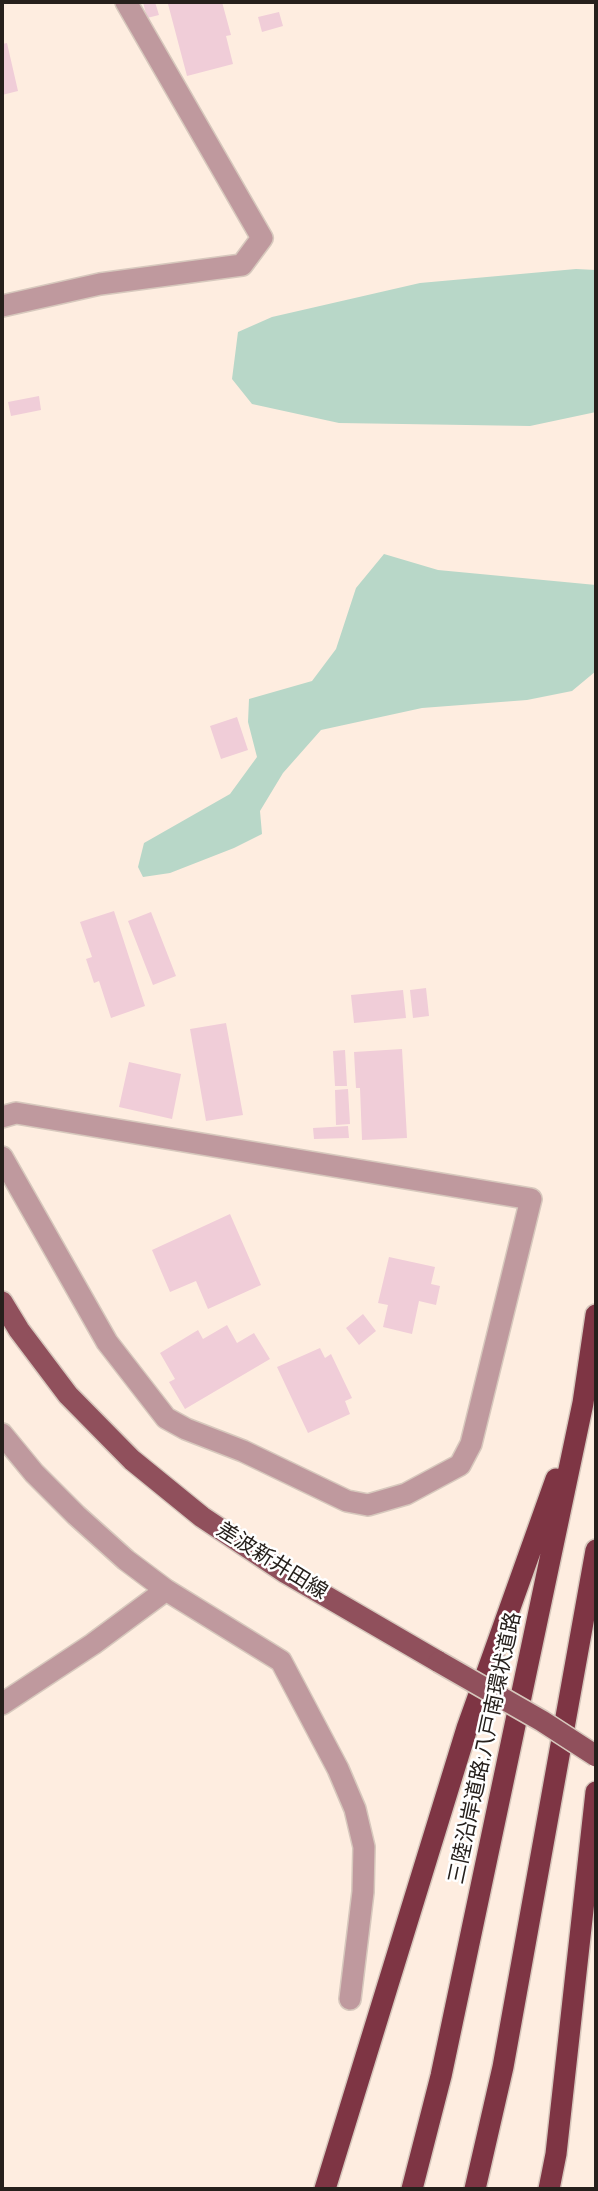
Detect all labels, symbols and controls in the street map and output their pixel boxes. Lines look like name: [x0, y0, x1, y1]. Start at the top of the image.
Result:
street label: 差波新井田線: [212, 1517, 332, 1605]
street label: 三陸沿岸道路;八戸南環状道路: [444, 1610, 526, 1886]

